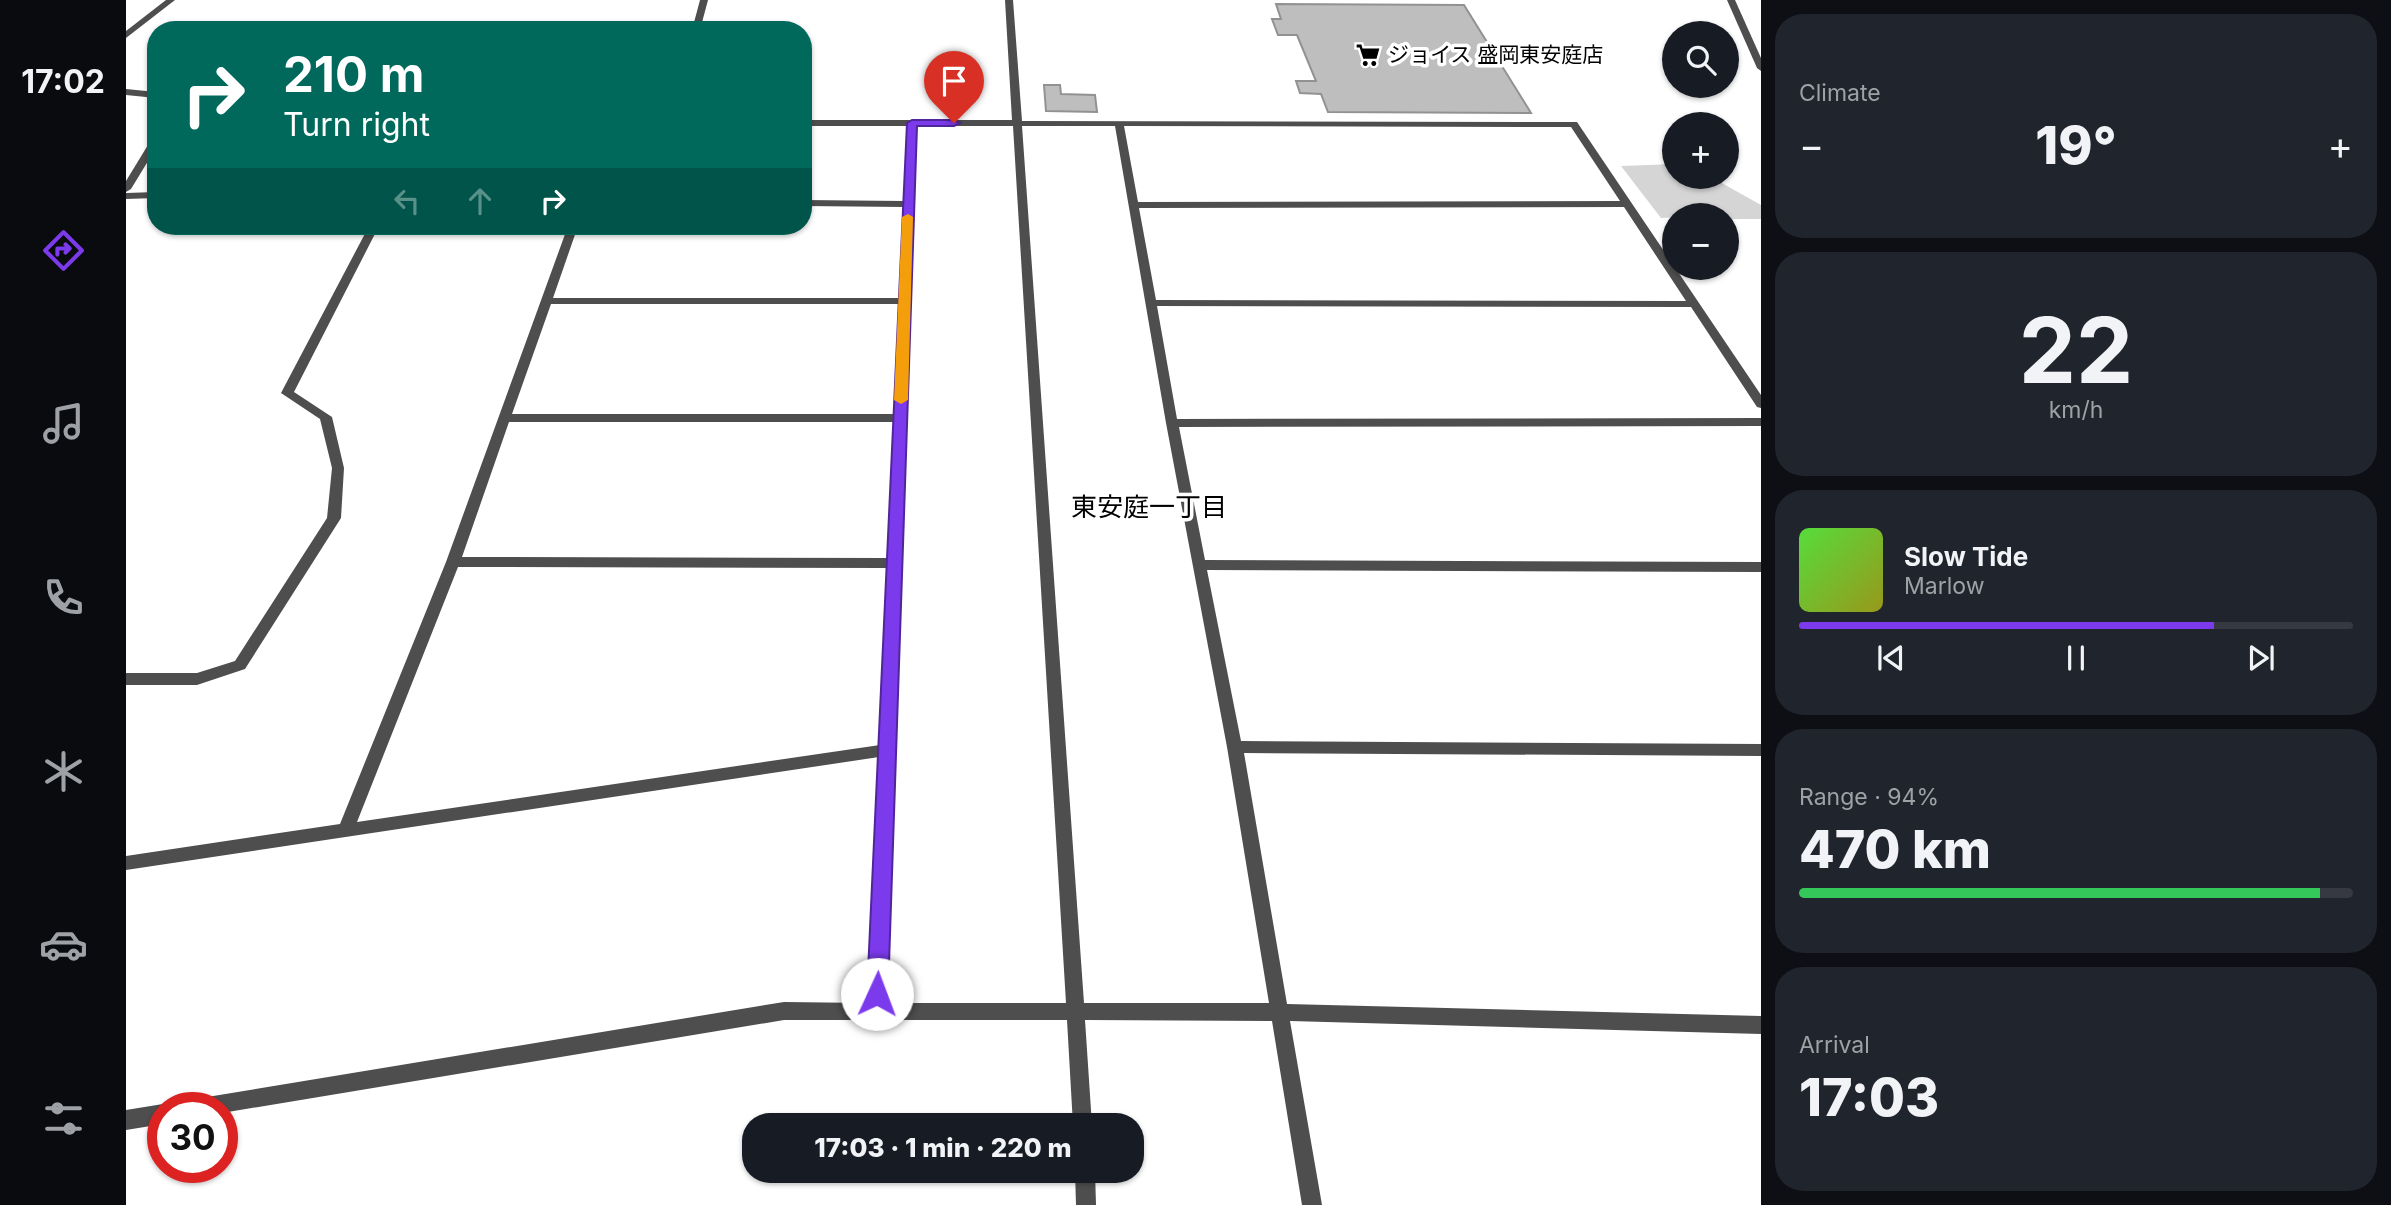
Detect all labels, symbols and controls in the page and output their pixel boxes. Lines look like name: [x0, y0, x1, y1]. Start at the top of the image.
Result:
map controls: [1662, 21, 1739, 280]
button: search: [1662, 21, 1739, 98]
supermarket icon: ジョイス 盛岡東安庭店: [1354, 41, 1382, 69]
place label: ジョイス 盛岡東安庭店: [1388, 42, 1603, 67]
text: 210 m: [283, 45, 424, 104]
icon: right: [168, 49, 259, 140]
pin: [924, 51, 984, 123]
text: 17:02: [21, 62, 105, 101]
icon: arrive: [935, 62, 973, 100]
text: Climate: [1799, 79, 1881, 107]
text: Turn right: [283, 105, 430, 144]
button: +: [1662, 112, 1739, 189]
text: 19°: [2035, 114, 2117, 177]
text: −: [1799, 122, 1824, 168]
text: +: [2328, 122, 2353, 168]
icon: left: [388, 182, 426, 220]
icon: ahead: [461, 182, 499, 220]
icon: right: [534, 182, 572, 220]
button: −: [1662, 203, 1739, 280]
icon: directions: [39, 226, 88, 275]
text: 22: [2019, 295, 2133, 405]
text: km/h: [2049, 396, 2103, 424]
icon: music: [39, 399, 88, 448]
district label: 東安庭一丁目: [1071, 491, 1227, 522]
text: Slow Tide: [1904, 541, 2028, 572]
text: Marlow: [1904, 572, 1984, 600]
icon: phone: [39, 573, 88, 622]
icon: previous: [1872, 639, 1910, 677]
icon: pause: [2057, 639, 2095, 677]
icon: next: [2242, 639, 2280, 677]
icon: climate: [39, 747, 88, 796]
text: Range · 94%: [1799, 783, 1939, 811]
text: 470 km: [1799, 818, 1991, 881]
icon: car: [39, 920, 88, 969]
position arrow: [840, 957, 914, 1031]
text: Arrival: [1799, 1031, 1870, 1059]
text: 17:03: [1799, 1066, 1939, 1129]
speed limit sign: 30: [147, 1092, 238, 1183]
icon: filters: [39, 1094, 88, 1143]
text: 17:03 · 1 min · 220 m: [814, 1132, 1072, 1163]

